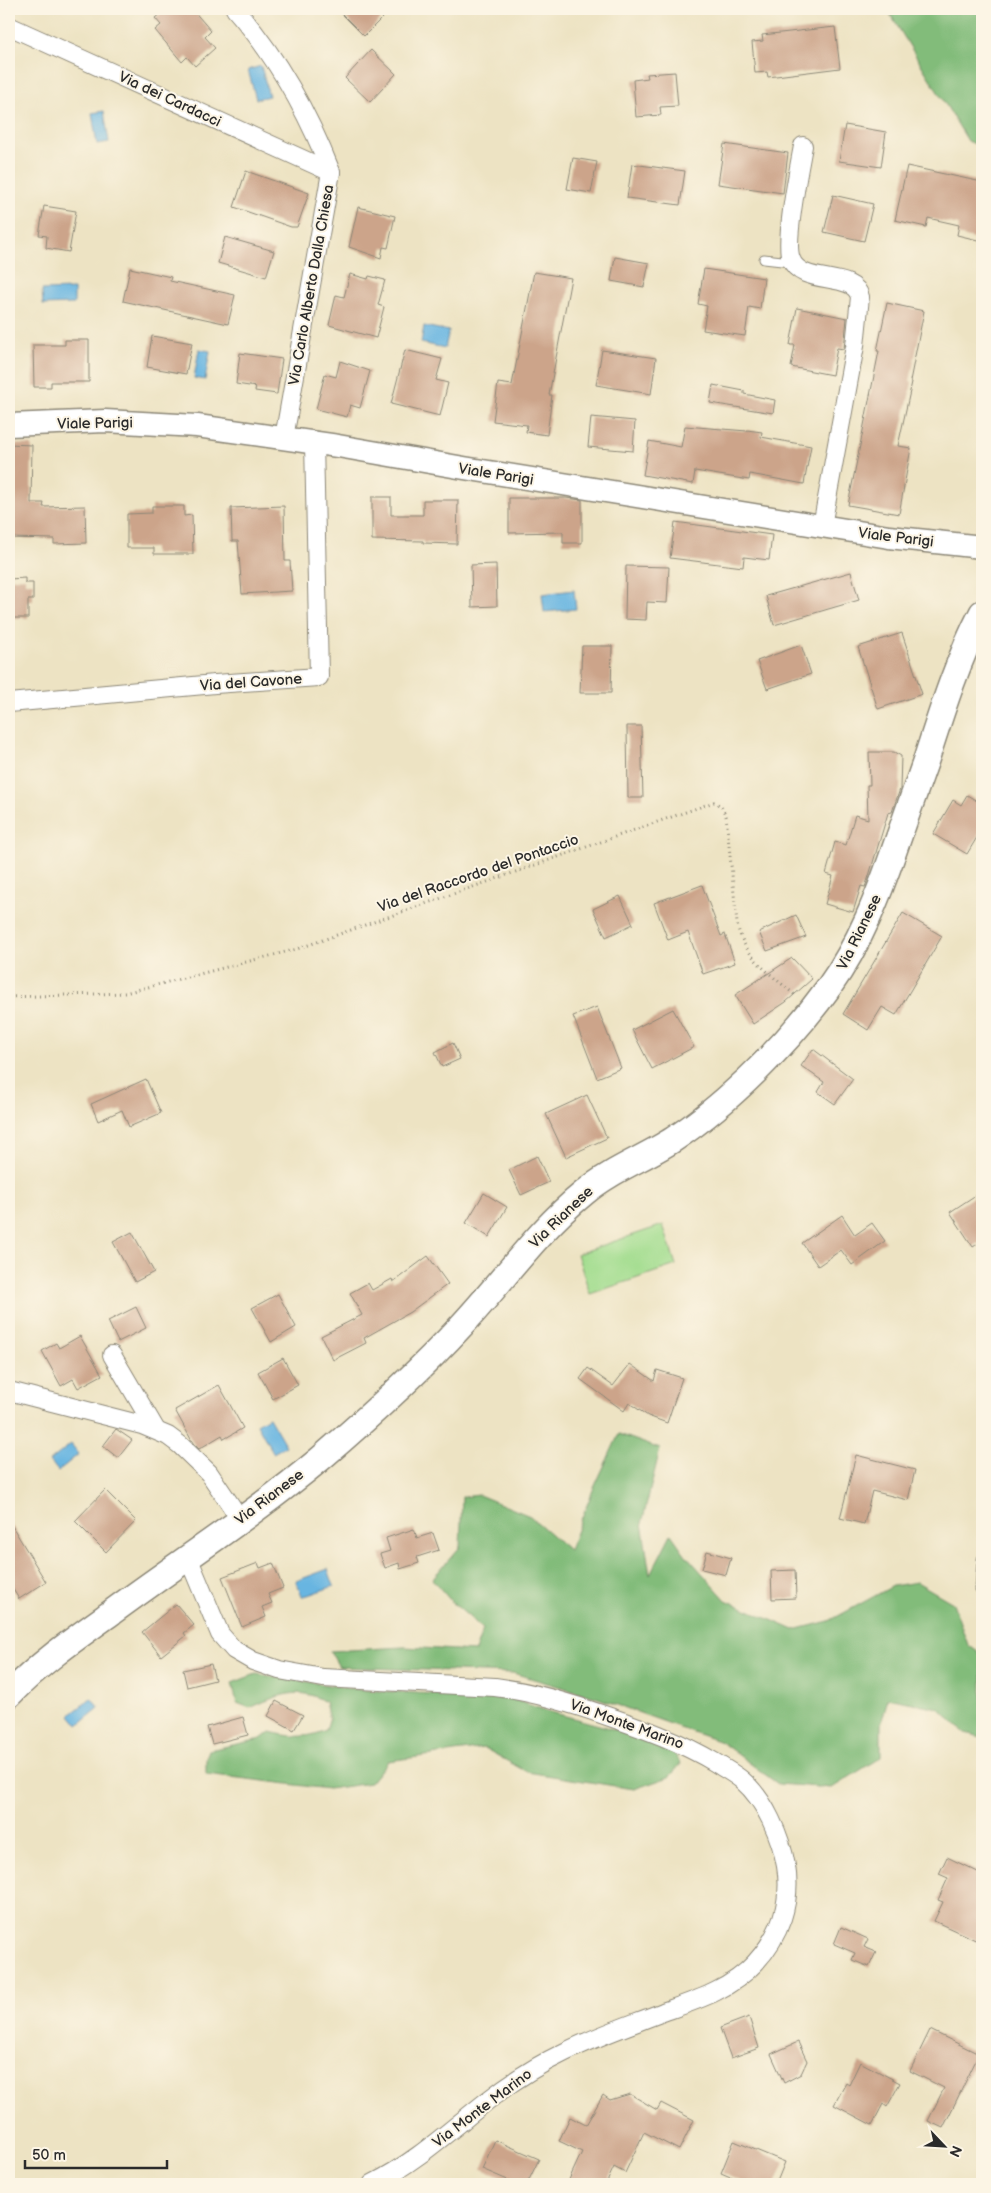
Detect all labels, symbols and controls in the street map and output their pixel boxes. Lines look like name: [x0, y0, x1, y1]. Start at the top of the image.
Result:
street label: Via dei Cardacci: [115, 67, 224, 132]
street label: Via Carlo Alberto Dalla Chiesa: [284, 183, 339, 387]
street label: Viale Parigi: [57, 413, 133, 434]
street label: Viale Parigi: [457, 459, 535, 490]
street label: Viale Parigi: [857, 523, 935, 552]
street label: Via del Cavone: [199, 669, 303, 696]
street label: Via del Raccordo del Pontaccio: [375, 830, 581, 917]
street label: Via Rianese: [833, 891, 886, 973]
street label: Via Rianese: [525, 1182, 597, 1253]
street label: Via Rianese: [231, 1465, 308, 1530]
street label: Via Monte Marino: [567, 1695, 686, 1754]
street label: Via Monte Marino: [429, 2065, 536, 2152]
north arrow: [918, 2120, 968, 2170]
scale bar: [25, 2138, 168, 2170]
text: N: [945, 2143, 965, 2160]
text: 50 m: [32, 2146, 66, 2165]

